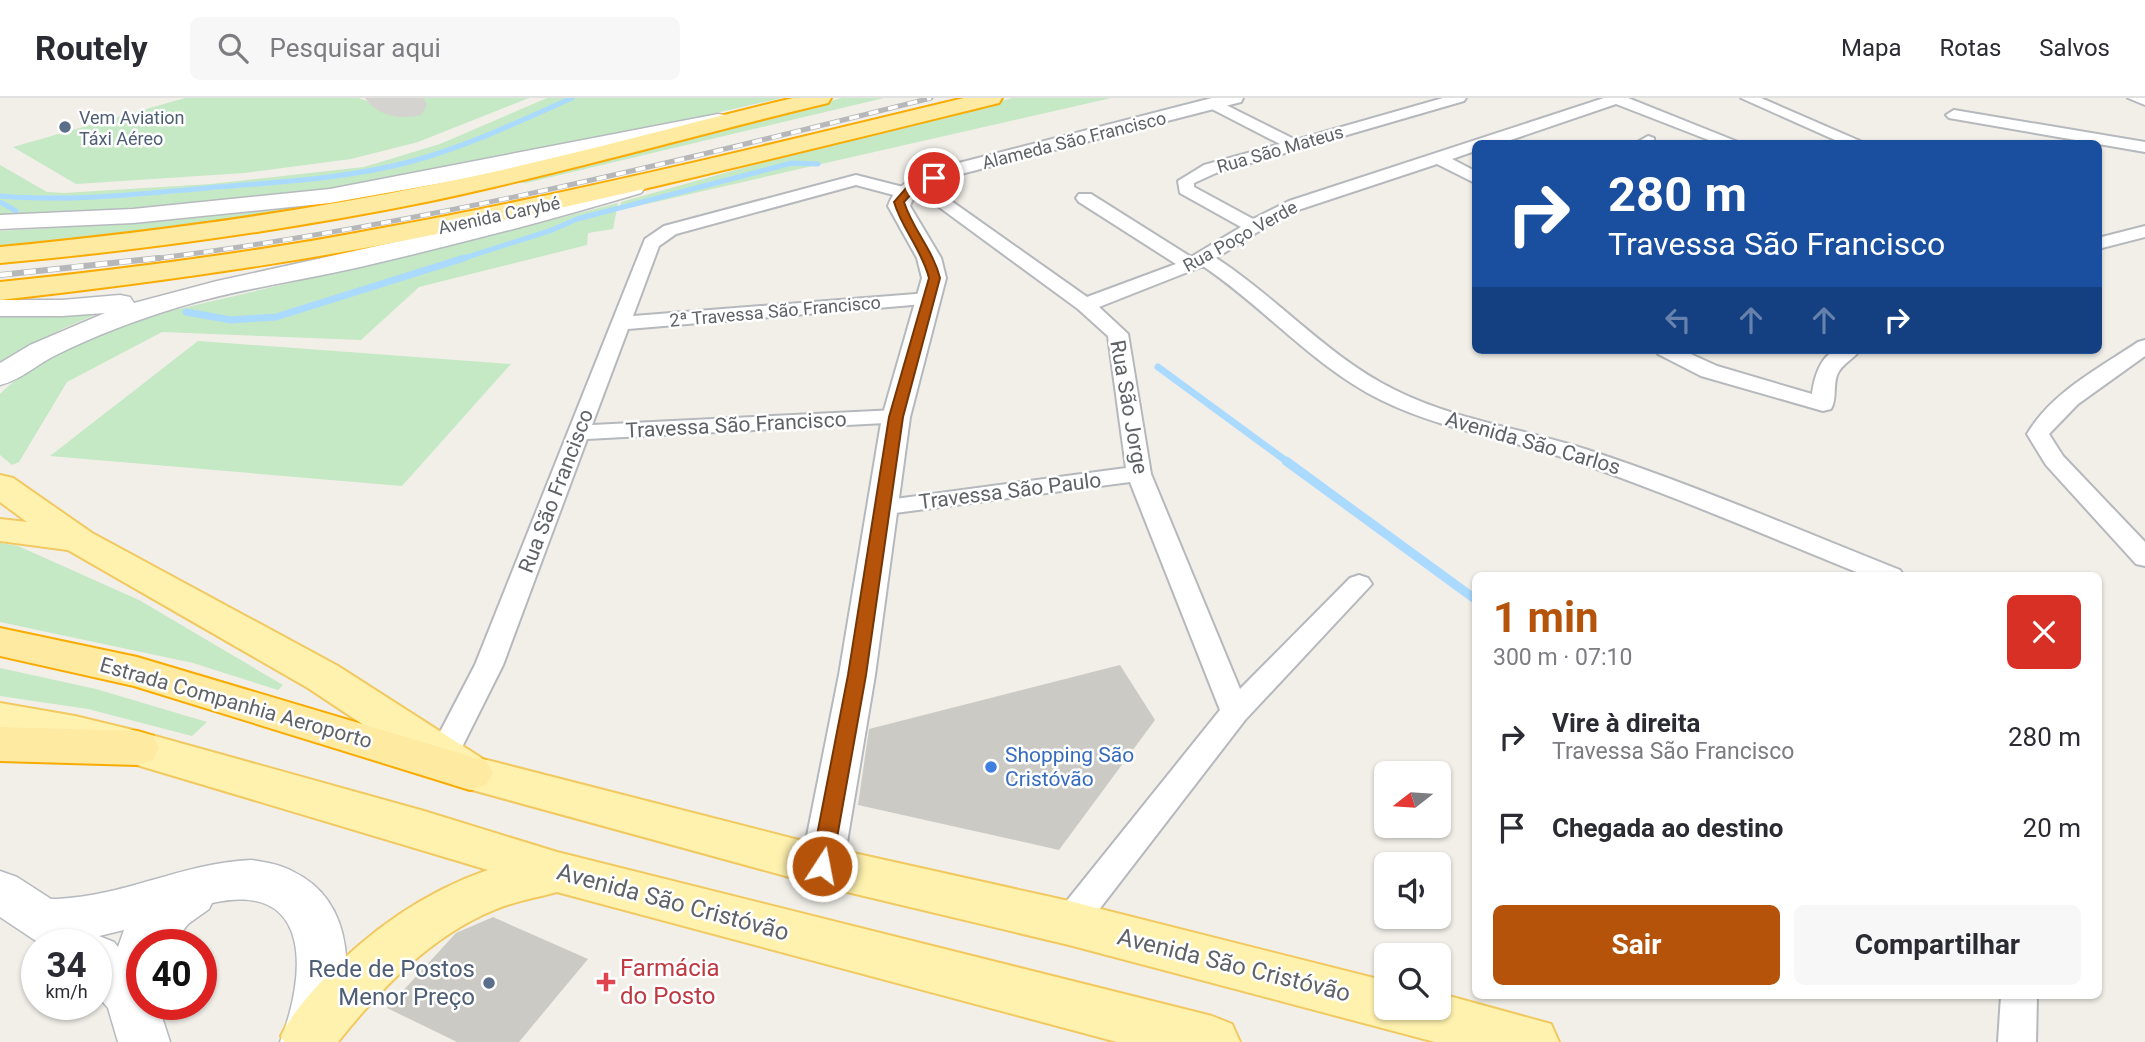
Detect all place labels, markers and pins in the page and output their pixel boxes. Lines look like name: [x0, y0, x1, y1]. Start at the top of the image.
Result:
place label: Vem Aviation Táxi Aéreo: [79, 107, 185, 149]
marker: Vem Aviation Táxi Aéreo: [57, 119, 73, 135]
pin: [904, 148, 964, 208]
place label: Shopping São Cristóvão: [1005, 743, 1134, 791]
marker: Shopping São Cristóvão: [983, 759, 999, 775]
place label: Farmácia do Posto: [620, 954, 720, 1010]
place label: Rede de Postos Menor Preço: [308, 955, 475, 1011]
marker: Farmácia do Posto: [598, 974, 614, 990]
marker: Rede de Postos Menor Preço: [481, 975, 497, 991]

